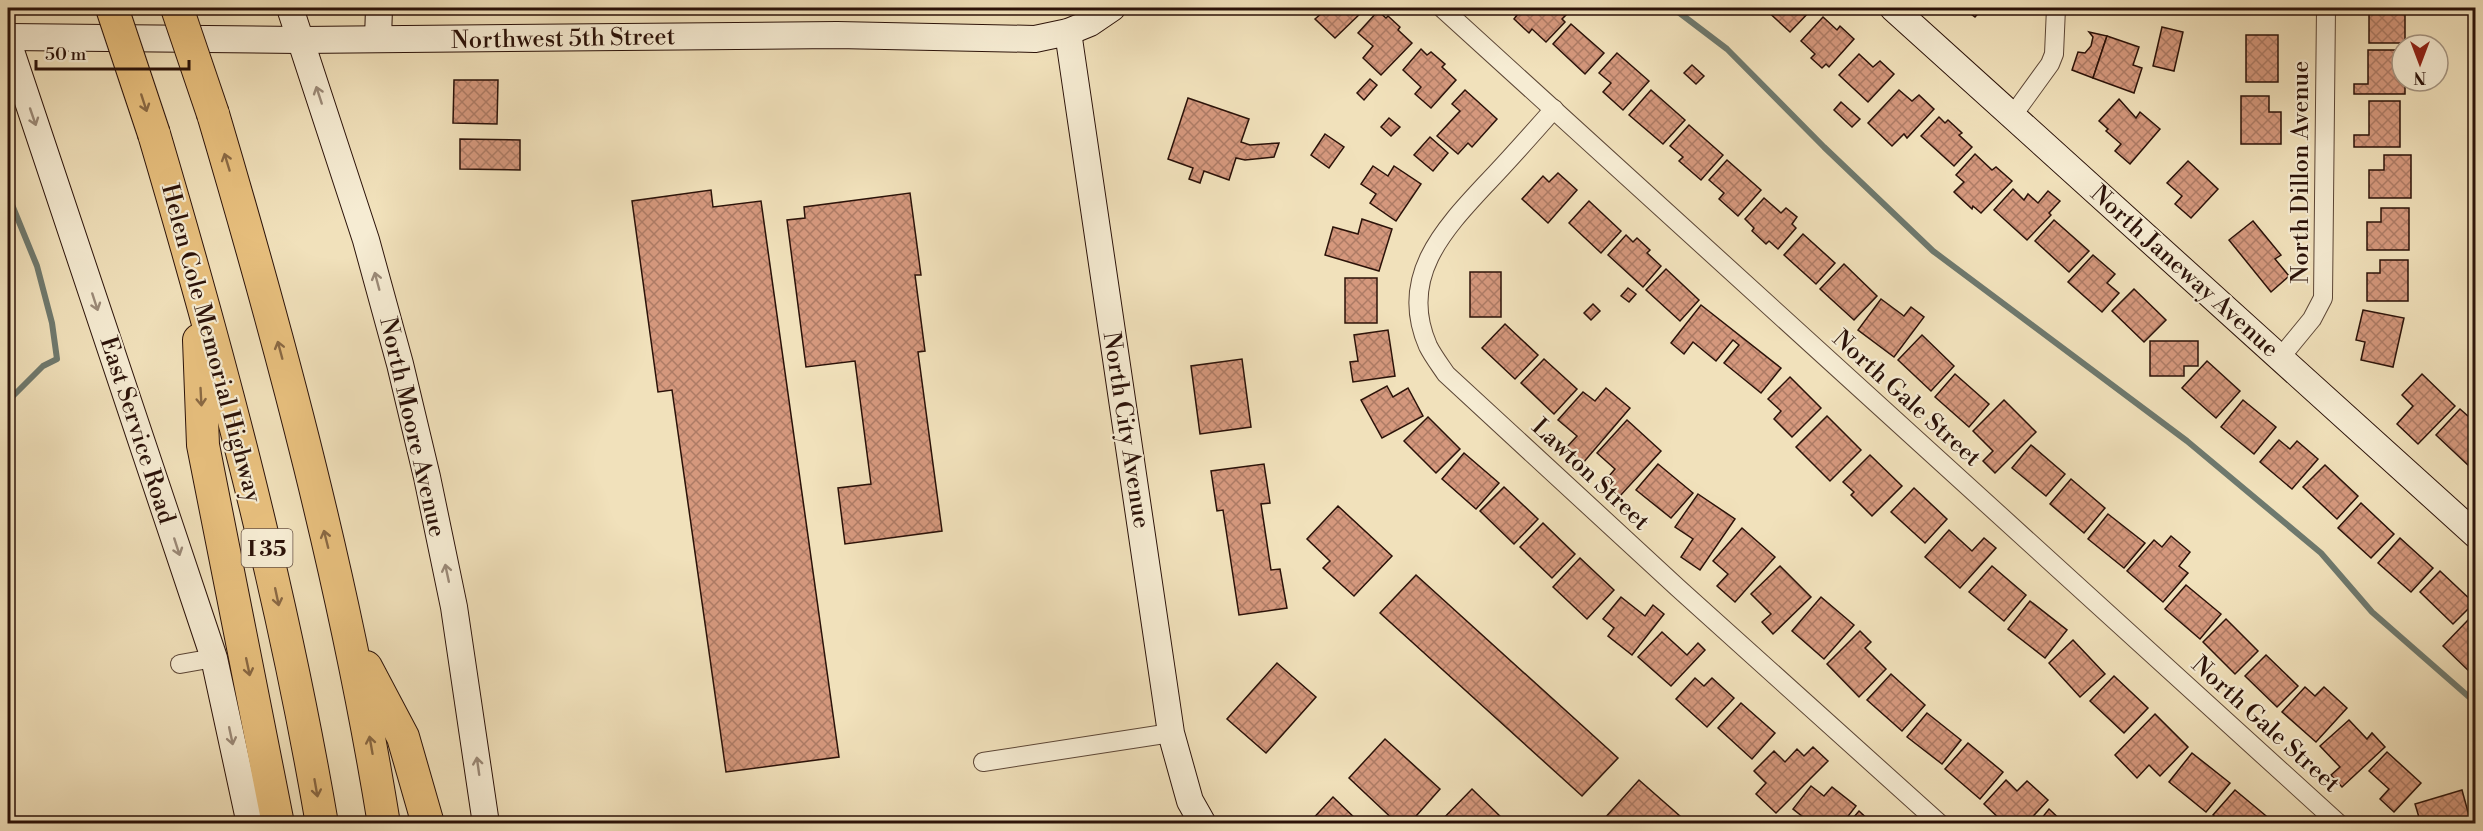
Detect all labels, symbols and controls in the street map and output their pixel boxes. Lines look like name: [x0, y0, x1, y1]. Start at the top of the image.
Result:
street label: Northwest 5th Street: [451, 22, 676, 56]
scale bar: [36, 33, 189, 71]
north arrow: [2390, 33, 2450, 93]
text: 50 m: [45, 43, 87, 66]
street label: North Dillon Avenue: [2286, 61, 2316, 283]
text: N: [2413, 67, 2426, 87]
one-way arrow: [313, 86, 324, 105]
one-way arrow: [139, 93, 150, 112]
one-way arrow: [28, 107, 39, 126]
one-way arrow: [221, 153, 232, 172]
street label: North Janeway Avenue: [2084, 179, 2285, 364]
street label: Helen Cole Memorial Highway: [154, 181, 268, 506]
one-way arrow: [371, 272, 383, 291]
one-way arrow: [90, 292, 101, 311]
street label: North Moore Avenue: [372, 314, 452, 540]
street label: North Gale Street: [1826, 324, 1987, 474]
street label: North City Avenue: [1096, 330, 1156, 531]
street label: East Service Road: [93, 333, 182, 528]
one-way arrow: [274, 341, 285, 360]
one-way arrow: [196, 387, 207, 407]
street label: Lawton Street: [1525, 412, 1656, 537]
road number: I 35: [242, 529, 292, 567]
one-way arrow: [320, 530, 332, 549]
one-way arrow: [172, 537, 183, 556]
one-way arrow: [441, 564, 452, 583]
one-way arrow: [272, 587, 284, 606]
street label: North Gale Street: [2185, 650, 2346, 800]
one-way arrow: [243, 657, 254, 676]
one-way arrow: [226, 725, 237, 745]
one-way arrow: [365, 736, 376, 755]
one-way arrow: [472, 756, 483, 776]
one-way arrow: [311, 778, 322, 797]

